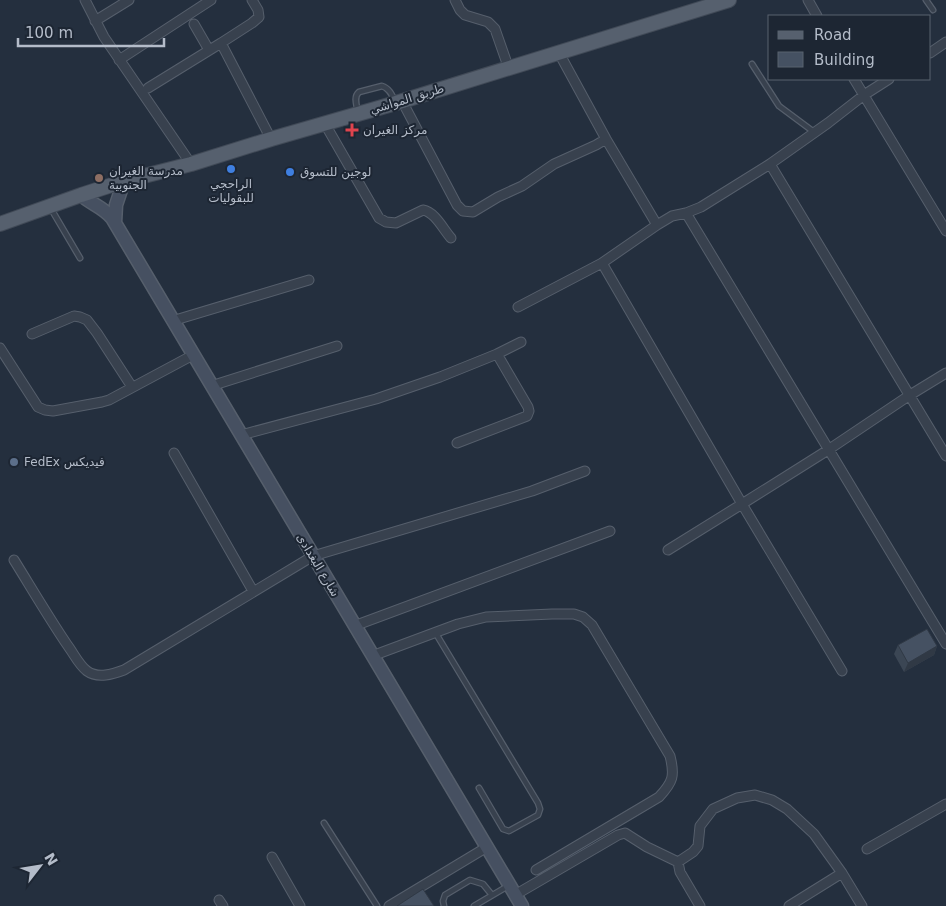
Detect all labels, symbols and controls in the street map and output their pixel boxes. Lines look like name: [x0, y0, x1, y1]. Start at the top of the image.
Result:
scale bar: [18, 15, 164, 47]
legend: [768, 15, 931, 80]
text: 100 m: [25, 24, 73, 42]
text: Road: [814, 26, 852, 44]
text: Building: [814, 51, 875, 69]
street label: طريق المواشي: [368, 81, 446, 118]
marker: مركز الغيران: [345, 123, 359, 137]
place label: مركز الغيران: [363, 123, 427, 138]
marker: الراحجي للبقوليات: [225, 163, 237, 175]
place label: مدرسة الغيران الجنوبية: [109, 164, 183, 193]
place label: لوجين للتسوق: [300, 165, 371, 180]
marker: لوجين للتسوق: [284, 166, 296, 178]
marker: مدرسة الغيران الجنوبية: [93, 172, 105, 184]
place label: الراحجي للبقوليات: [208, 177, 254, 206]
place label: FedEx فيديكس: [24, 455, 105, 470]
marker: FedEx فيديكس: [8, 456, 20, 468]
street label: شارع البغدادى: [293, 531, 342, 600]
north arrow: [15, 841, 65, 891]
text: N: [41, 850, 61, 868]

